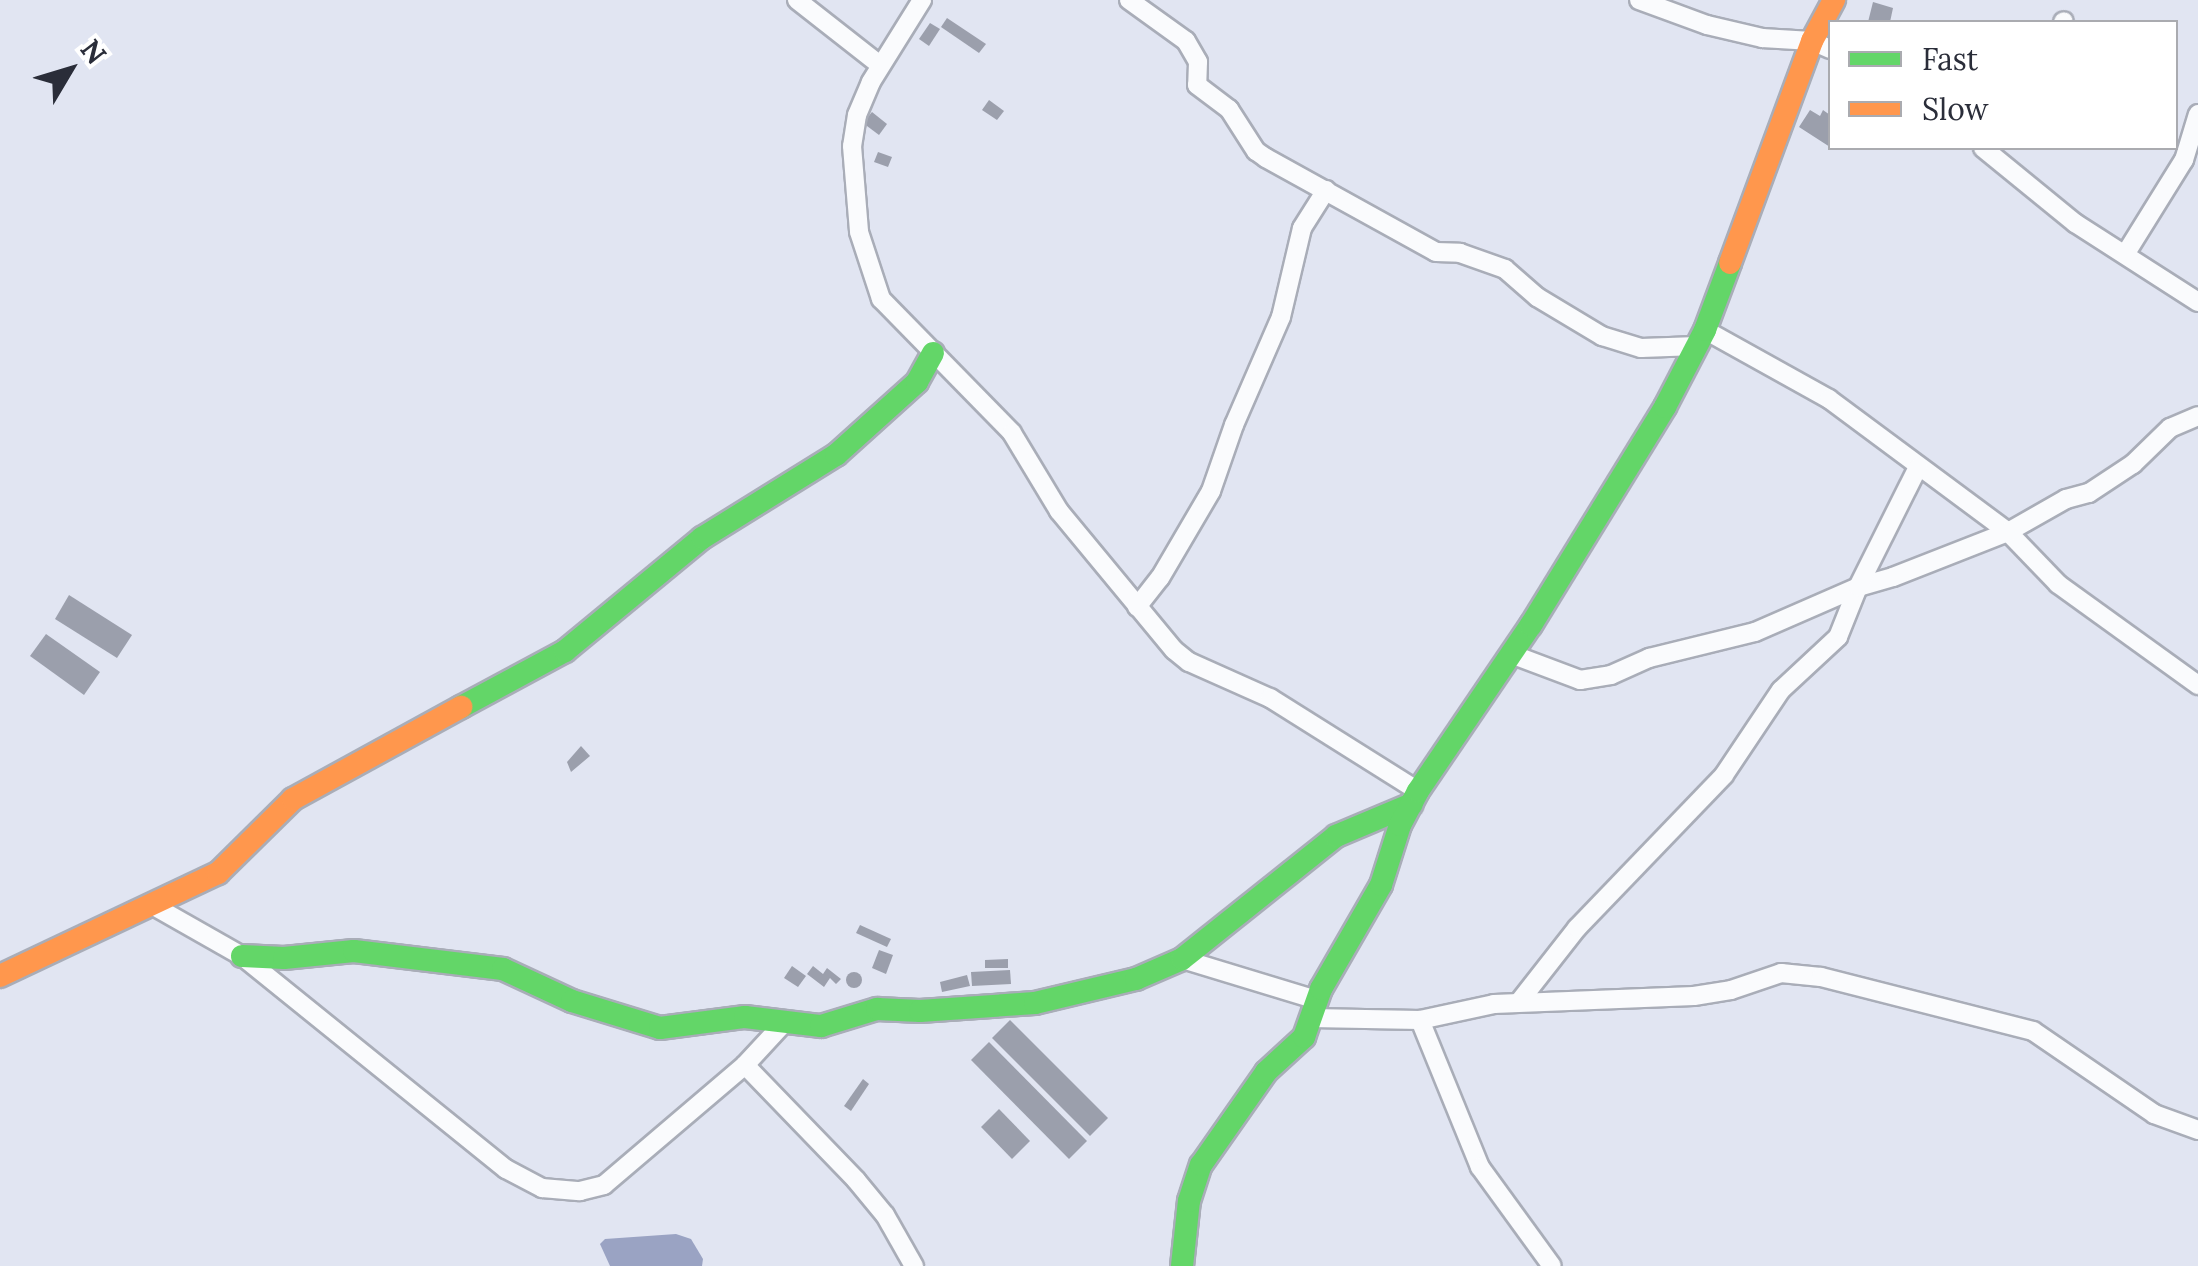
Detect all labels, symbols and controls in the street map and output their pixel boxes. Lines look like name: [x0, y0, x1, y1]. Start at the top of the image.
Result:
north arrow: [20, 20, 120, 120]
legend: [1828, 20, 2178, 150]
text: N: [73, 32, 114, 71]
text: Fast: [1922, 40, 1978, 78]
text: Slow: [1922, 90, 1988, 128]

